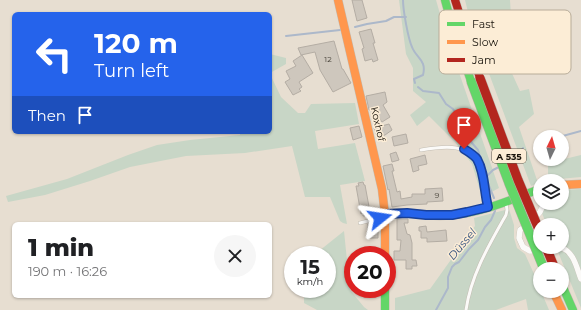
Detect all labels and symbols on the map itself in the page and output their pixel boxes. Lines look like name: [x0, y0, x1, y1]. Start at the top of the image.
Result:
legend: [439, 10, 571, 74]
text: Fast: [472, 17, 496, 31]
text: Slow: [472, 35, 498, 49]
text: Jam: [471, 53, 496, 67]
house number: 12: [324, 54, 332, 64]
street label: Koxhof: [368, 106, 388, 143]
pin: [447, 108, 481, 149]
north arrow: [533, 130, 569, 166]
road number: A 535: [492, 149, 526, 163]
house number: 9: [435, 190, 440, 200]
position arrow: [359, 197, 401, 239]
water label: Düssel: [445, 225, 479, 263]
speed limit sign: 20: [344, 246, 396, 298]

